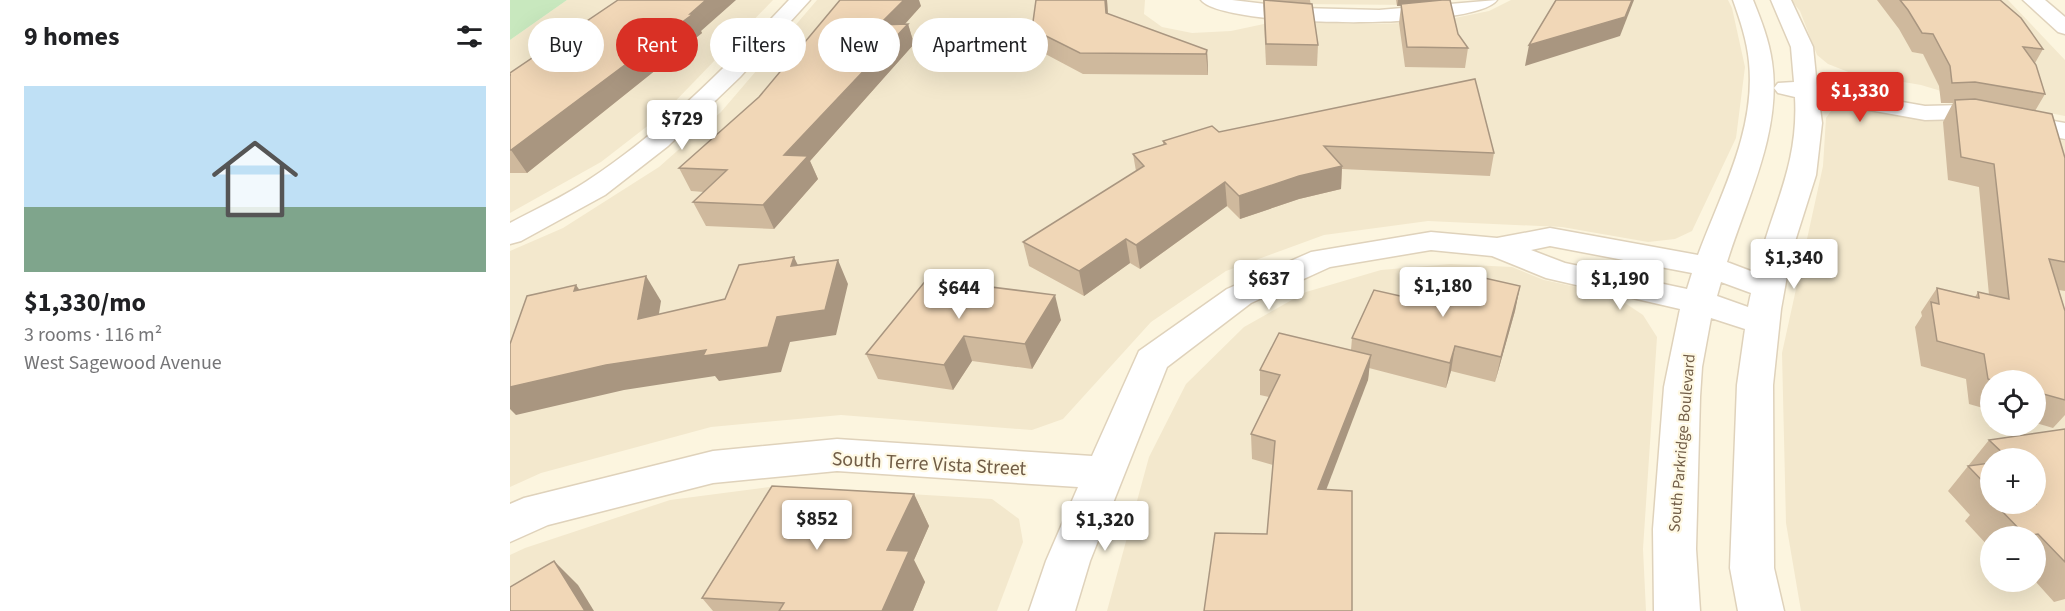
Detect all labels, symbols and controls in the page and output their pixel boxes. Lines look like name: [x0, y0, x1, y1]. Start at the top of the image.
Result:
text: 9 homes: [24, 18, 119, 55]
chip: Buy: [528, 18, 604, 72]
chip: Rent: [616, 18, 698, 72]
chip: Filters: [710, 18, 806, 72]
chip: New: [818, 18, 900, 72]
chip: Apartment: [912, 18, 1048, 72]
icon: filters: [453, 20, 486, 53]
pin: $1,330: [1811, 72, 1909, 123]
text: $1,330: [1831, 77, 1889, 105]
pin: $729: [646, 100, 718, 151]
text: $729: [661, 105, 703, 133]
icon: home: [201, 125, 309, 233]
pin: $1,340: [1745, 239, 1843, 290]
text: $1,340: [1765, 244, 1823, 272]
pin: $637: [1233, 260, 1305, 311]
pin: $1,190: [1571, 260, 1669, 311]
text: $637: [1248, 265, 1290, 293]
text: $1,190: [1591, 265, 1649, 293]
pin: $1,180: [1394, 267, 1492, 318]
pin: $644: [923, 269, 995, 320]
text: $1,180: [1414, 272, 1472, 300]
text: $644: [938, 274, 980, 302]
text: $1,330/mo: [24, 284, 146, 321]
text: 3 rooms · 116 m²: [24, 321, 162, 349]
text: West Sagewood Avenue: [24, 349, 222, 377]
street label: South Parkridge Boulevard: [1663, 353, 1701, 533]
map controls: [1980, 370, 2046, 592]
button: locate: [1980, 370, 2046, 436]
street label: South Terre Vista Street: [831, 445, 1027, 483]
button: +: [1980, 448, 2046, 514]
pin: $852: [781, 500, 853, 551]
pin: $1,320: [1056, 501, 1154, 552]
text: $852: [796, 505, 838, 533]
text: $1,320: [1076, 506, 1134, 534]
button: −: [1980, 526, 2046, 592]

